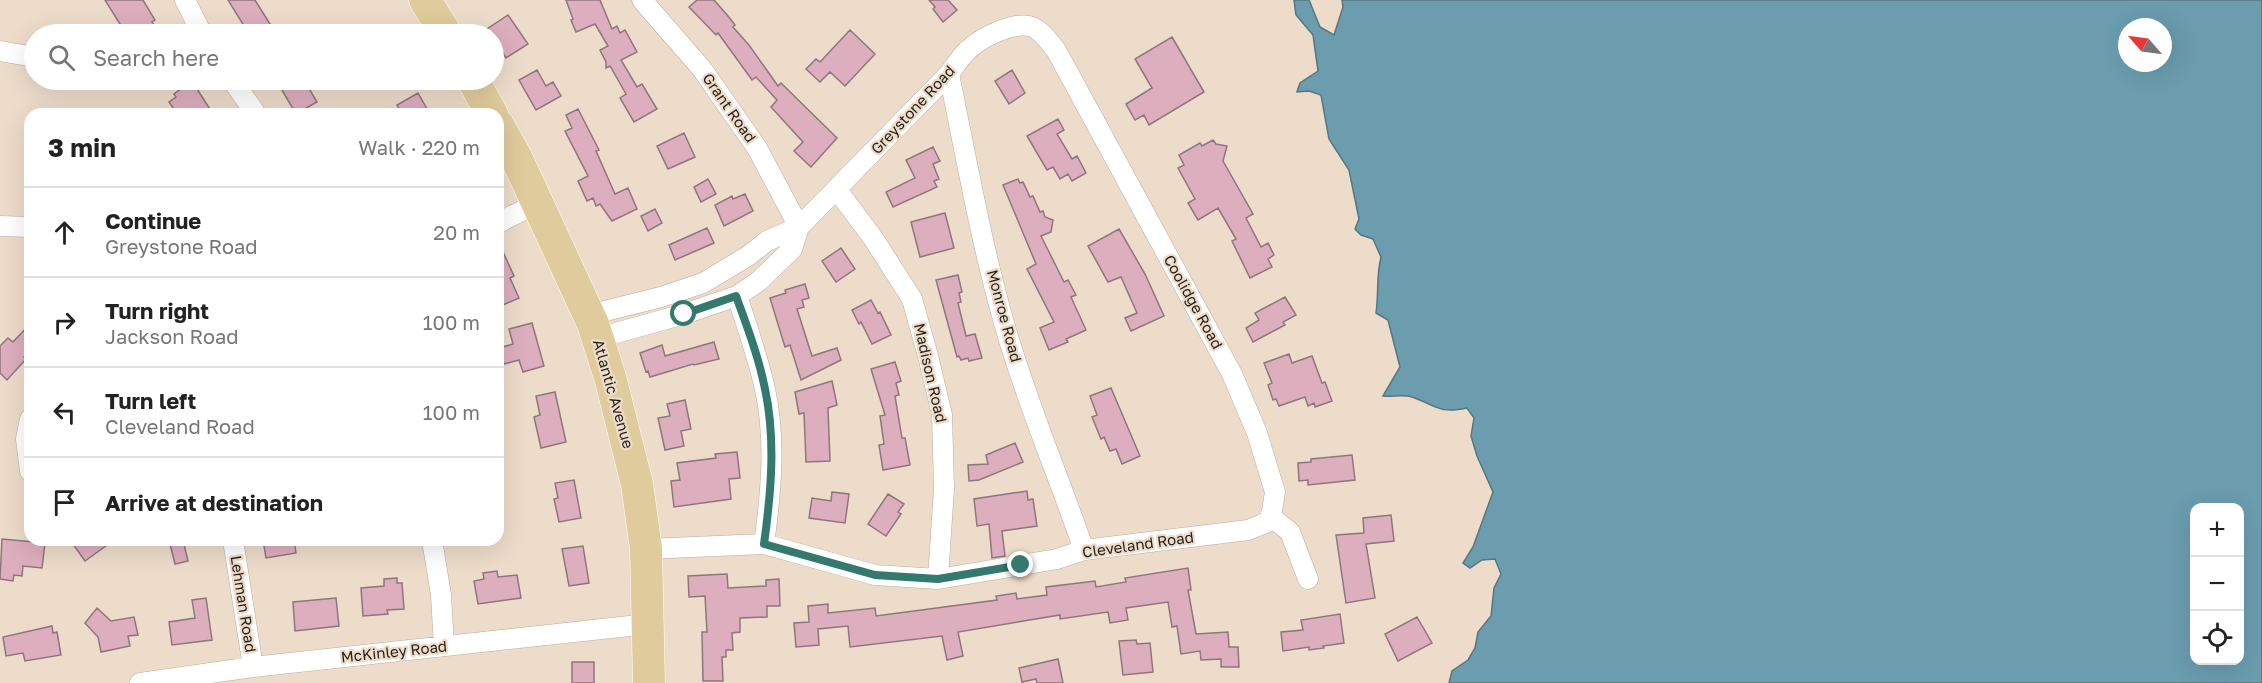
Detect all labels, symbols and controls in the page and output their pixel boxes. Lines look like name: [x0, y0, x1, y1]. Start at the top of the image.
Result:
north arrow: [2118, 18, 2172, 72]
search box: [24, 24, 504, 90]
icon: search: [45, 41, 78, 74]
text: Search here: [93, 44, 219, 71]
street label: Greystone Road: [867, 61, 958, 157]
street label: Grant Road: [699, 69, 760, 145]
text: 3 min: [48, 132, 116, 163]
text: Walk · 220 m: [358, 135, 480, 159]
text: Continue: [105, 207, 201, 234]
icon: ahead: [48, 216, 81, 249]
text: 20 m: [433, 220, 480, 244]
text: Greystone Road: [105, 234, 258, 258]
street label: Coolidge Road: [1161, 251, 1227, 352]
street label: Monroe Road: [984, 268, 1026, 364]
text: Turn right: [105, 297, 209, 324]
route start: [670, 300, 696, 326]
icon: right: [48, 306, 81, 339]
text: 100 m: [423, 310, 480, 334]
street label: Madison Road: [911, 321, 951, 424]
text: Jackson Road: [105, 324, 239, 348]
street label: Atlantic Avenue: [590, 337, 638, 451]
text: Turn left: [105, 387, 196, 414]
icon: left: [48, 396, 81, 429]
text: 100 m: [423, 400, 480, 424]
text: Cleveland Road: [105, 414, 255, 438]
icon: arrive: [48, 486, 81, 519]
text: Arrive at destination: [105, 489, 323, 516]
map controls: [2190, 503, 2244, 665]
button: +: [2190, 503, 2244, 557]
street label: Cleveland Road: [1081, 527, 1195, 561]
route end: [1007, 551, 1033, 577]
street label: Lehman Road: [227, 554, 261, 654]
button: −: [2190, 557, 2244, 611]
button: locate: [2190, 611, 2244, 665]
street label: McKinley Road: [340, 636, 448, 666]

